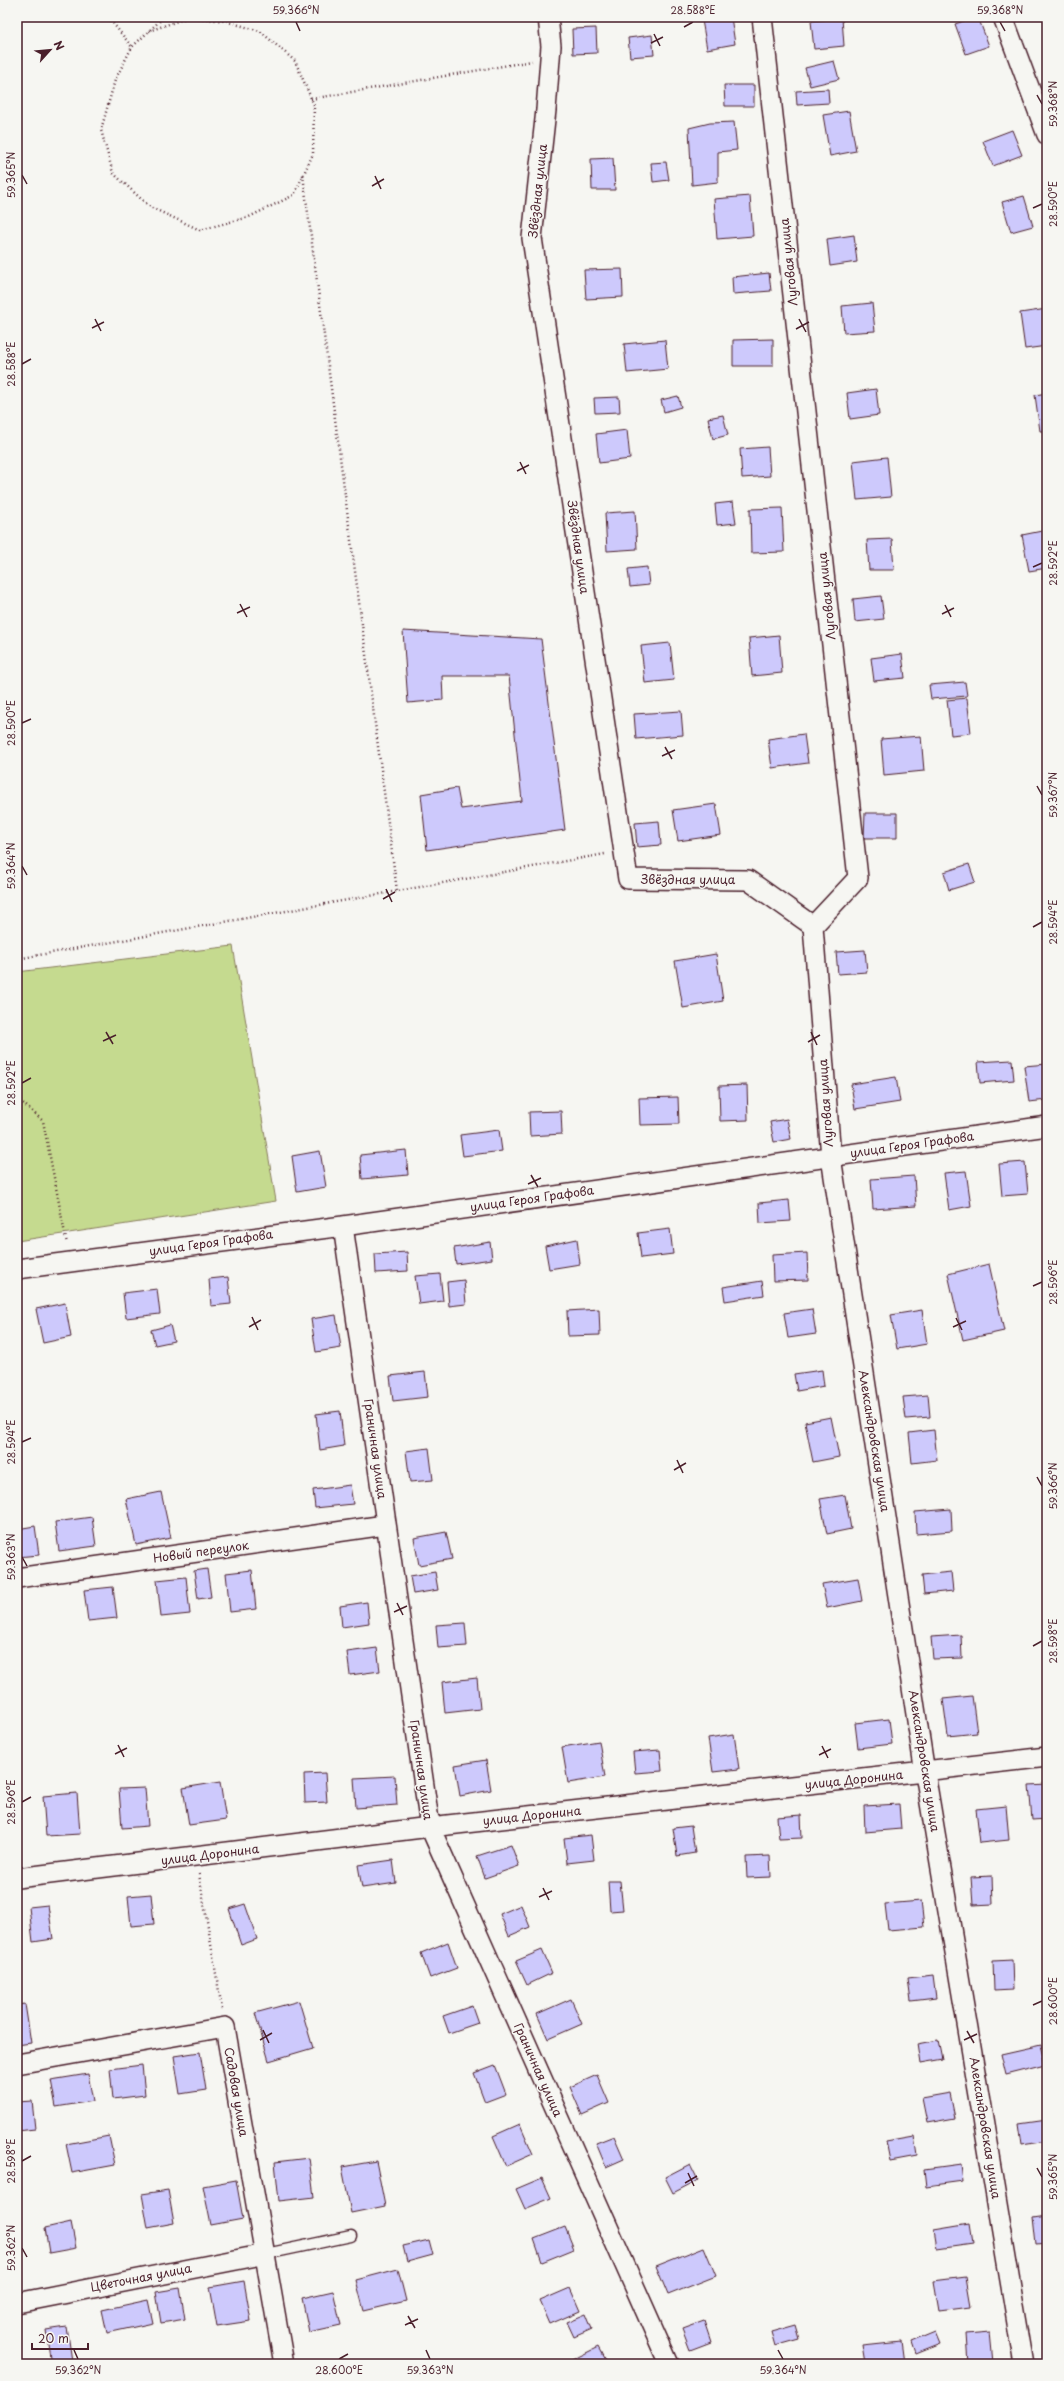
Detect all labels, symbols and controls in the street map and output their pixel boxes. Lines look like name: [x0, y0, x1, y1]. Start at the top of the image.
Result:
text: 59.366°N: [272, 2, 320, 17]
text: 28.588°E: [670, 2, 716, 17]
text: 59.368°N: [977, 2, 1024, 17]
north arrow: [30, 30, 70, 70]
text: N: [50, 37, 69, 53]
text: 59.368°N: [1045, 80, 1060, 127]
street label: Звёздная улица: [523, 143, 551, 239]
text: 59.365°N: [3, 151, 18, 198]
text: 28.590°E: [1045, 181, 1060, 227]
street label: Луговая улица: [774, 217, 802, 307]
text: 28.588°E: [3, 341, 18, 387]
street label: Звёздная улица: [564, 499, 595, 595]
text: 28.592°E: [1045, 540, 1060, 586]
street label: Луговая улица: [812, 551, 840, 641]
text: 28.590°E: [3, 700, 18, 746]
text: 59.367°N: [1045, 772, 1060, 818]
text: 59.364°N: [3, 842, 18, 890]
street label: Звёздная улица: [641, 870, 736, 888]
text: 28.594°E: [1045, 899, 1060, 945]
street label: Луговая улица: [813, 1058, 837, 1148]
text: 28.592°E: [3, 1060, 18, 1106]
street label: улица Героя Графова: [849, 1126, 976, 1162]
street label: улица Героя Графова: [469, 1180, 596, 1216]
street label: улица Героя Графова: [148, 1224, 275, 1260]
text: 28.596°E: [1045, 1259, 1060, 1305]
street label: Александровская улица: [855, 1369, 895, 1514]
street label: Граничная улица: [360, 1398, 392, 1501]
text: 28.594°E: [3, 1419, 18, 1465]
text: 59.366°N: [1045, 1462, 1060, 1510]
text: 59.363°N: [3, 1533, 18, 1581]
street label: Новый переулок: [152, 1535, 251, 1567]
text: 28.598°E: [1045, 1619, 1060, 1663]
street label: Александровская улица: [905, 1689, 945, 1834]
street label: Граничная улица: [406, 1719, 438, 1822]
street label: улица Доронина: [804, 1765, 904, 1793]
text: 28.596°E: [3, 1779, 18, 1825]
street label: улица Доронина: [482, 1801, 582, 1829]
street label: улица Доронина: [160, 1839, 260, 1869]
text: 28.600°E: [1045, 1977, 1060, 2025]
street label: Граничная улица: [510, 2020, 568, 2120]
street label: Садовая улица: [220, 2046, 254, 2138]
street label: Александровская улица: [966, 2056, 1006, 2201]
text: 28.598°E: [3, 2139, 18, 2183]
text: 59.365°N: [1045, 2153, 1060, 2200]
text: 59.362°N: [3, 2225, 18, 2271]
street label: Цветочная улица: [89, 2258, 193, 2296]
scale bar: [32, 2325, 88, 2351]
text: 20 m: [38, 2329, 69, 2347]
text: 59.362°N: [55, 2362, 101, 2377]
text: 28.600°E: [315, 2362, 363, 2377]
text: 59.363°N: [406, 2362, 454, 2377]
text: 59.364°N: [759, 2362, 807, 2377]

